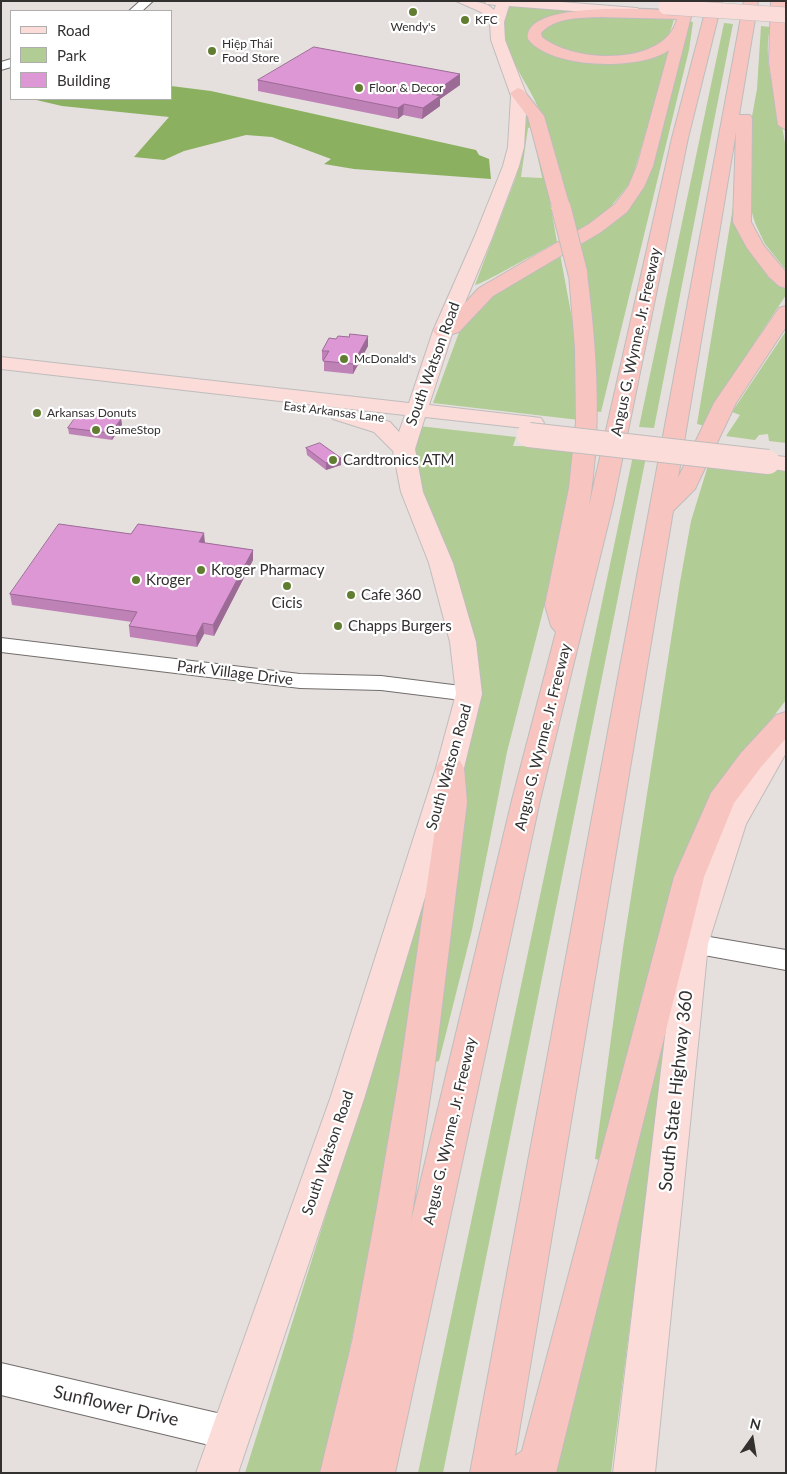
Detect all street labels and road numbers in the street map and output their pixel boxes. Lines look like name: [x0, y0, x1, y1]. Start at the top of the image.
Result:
street label: Angus G. Wynne, Jr. Freeway: [607, 246, 665, 438]
street label: South Watson Road: [402, 300, 464, 428]
street label: East Arkansas Lane: [283, 399, 385, 425]
street label: Angus G. Wynne, Jr. Freeway: [511, 642, 575, 832]
street label: Park Village Drive: [176, 657, 294, 689]
street label: South Watson Road: [422, 702, 476, 832]
street label: South State Highway 360: [655, 990, 697, 1192]
street label: Angus G. Wynne, Jr. Freeway: [420, 1035, 480, 1227]
street label: South Watson Road: [298, 1088, 358, 1218]
street label: Sunflower Drive: [51, 1381, 181, 1431]

